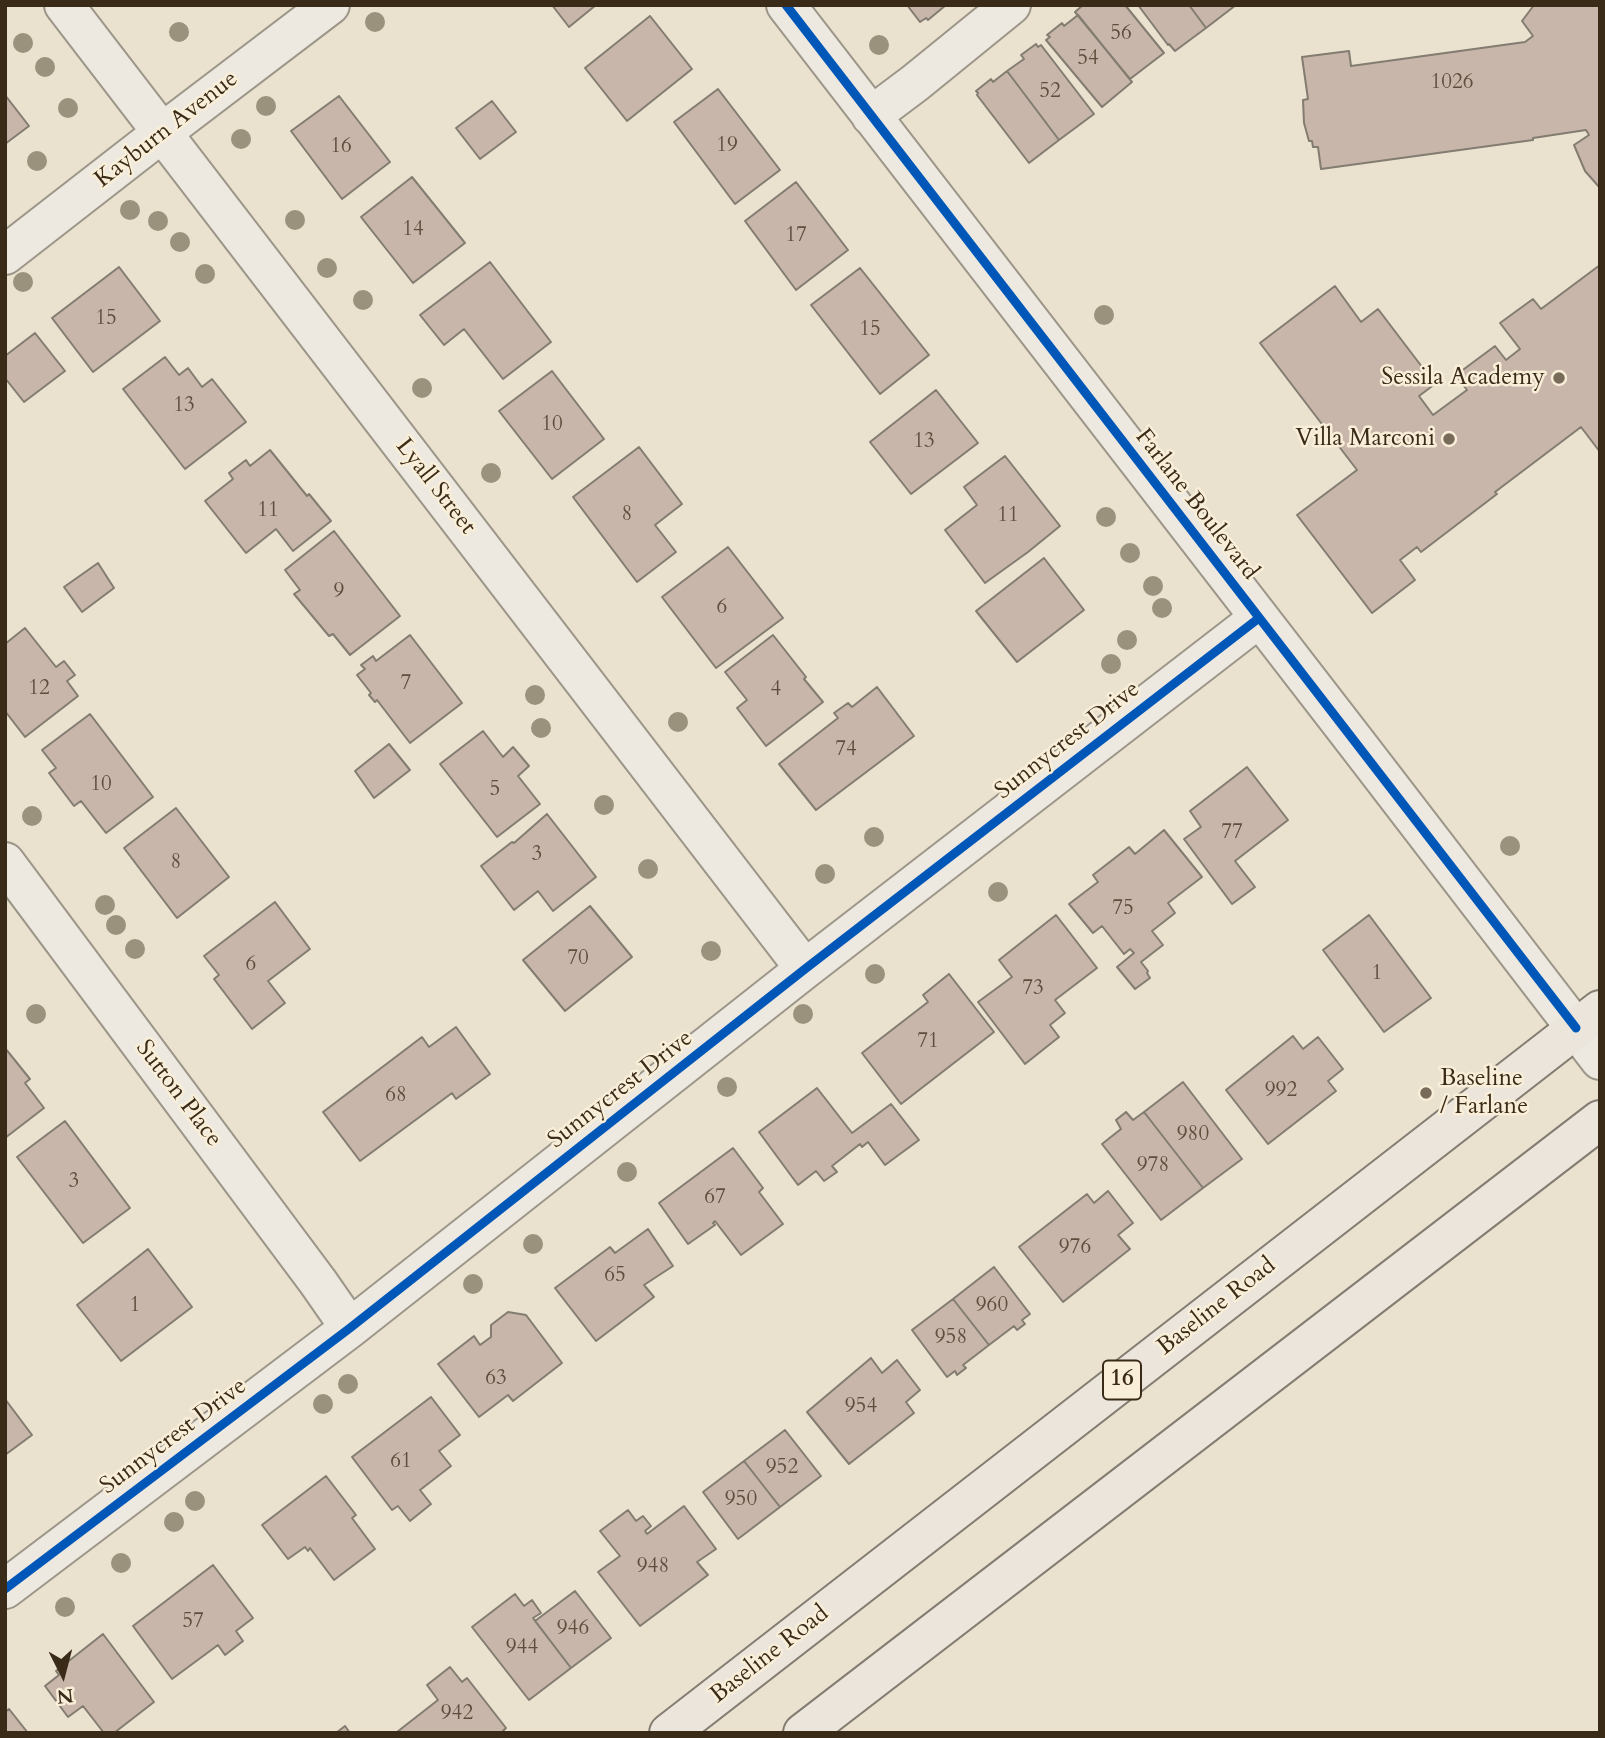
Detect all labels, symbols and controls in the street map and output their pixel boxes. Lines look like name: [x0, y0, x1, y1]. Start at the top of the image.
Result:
house number: 56: [1110, 21, 1132, 47]
house number: 54: [1077, 46, 1099, 72]
street label: Kayburn Avenue: [90, 65, 244, 195]
house number: 1026: [1430, 70, 1474, 96]
house number: 52: [1039, 79, 1061, 105]
house number: 19: [716, 133, 738, 159]
house number: 16: [330, 134, 352, 160]
house number: 14: [402, 217, 424, 243]
house number: 17: [785, 223, 807, 249]
house number: 15: [95, 306, 117, 332]
house number: 15: [859, 317, 881, 343]
place label: Sessila Academy: [1381, 364, 1545, 392]
marker: Sessila Academy: [1551, 370, 1567, 386]
house number: 13: [173, 393, 195, 419]
house number: 10: [541, 412, 563, 438]
street label: Farlane Boulevard: [1128, 424, 1264, 586]
place label: Villa Marconi: [1296, 425, 1435, 453]
house number: 13: [913, 429, 935, 455]
marker: Villa Marconi: [1441, 431, 1457, 447]
street label: Lyall Street: [389, 433, 481, 541]
house number: 11: [257, 498, 279, 524]
house number: 8: [622, 502, 632, 528]
house number: 11: [997, 503, 1019, 529]
house number: 9: [334, 579, 344, 605]
house number: 6: [717, 595, 727, 621]
house number: 7: [401, 671, 411, 697]
house number: 12: [28, 676, 50, 702]
street label: Sunnycrest Drive: [990, 676, 1146, 806]
house number: 4: [771, 677, 781, 703]
house number: 74: [835, 737, 857, 763]
house number: 10: [90, 772, 112, 798]
house number: 5: [490, 777, 500, 803]
house number: 77: [1221, 820, 1243, 846]
house number: 3: [532, 842, 542, 868]
house number: 8: [171, 850, 181, 876]
house number: 75: [1112, 896, 1134, 922]
house number: 70: [567, 946, 589, 972]
house number: 6: [246, 952, 256, 978]
house number: 1: [1372, 961, 1382, 987]
house number: 73: [1022, 976, 1044, 1002]
street label: Sunnycrest Drive: [543, 1025, 699, 1155]
house number: 71: [917, 1029, 939, 1055]
street label: Sutton Place: [129, 1035, 227, 1153]
place label: Baseline / Farlane: [1440, 1065, 1528, 1121]
house number: 992: [1265, 1078, 1297, 1104]
house number: 68: [385, 1083, 407, 1109]
marker: Baseline / Farlane: [1418, 1085, 1434, 1101]
house number: 980: [1177, 1122, 1209, 1148]
house number: 978: [1137, 1153, 1169, 1179]
house number: 3: [69, 1169, 79, 1195]
house number: 67: [704, 1185, 726, 1211]
house number: 976: [1059, 1235, 1091, 1261]
street label: Baseline Road: [1152, 1252, 1282, 1362]
house number: 65: [604, 1263, 626, 1289]
house number: 1: [130, 1293, 140, 1319]
house number: 960: [976, 1293, 1008, 1319]
house number: 958: [935, 1325, 967, 1351]
road number: 16: [1103, 1360, 1141, 1400]
house number: 63: [485, 1366, 507, 1392]
street label: Sunnycrest Drive: [95, 1373, 253, 1501]
house number: 954: [845, 1394, 877, 1420]
house number: 61: [390, 1449, 412, 1475]
house number: 952: [766, 1455, 798, 1481]
house number: 950: [725, 1487, 757, 1513]
house number: 948: [637, 1554, 669, 1580]
street label: Baseline Road: [705, 1600, 835, 1710]
house number: 57: [182, 1609, 204, 1635]
house number: 946: [557, 1616, 589, 1642]
house number: 944: [506, 1635, 538, 1661]
north arrow: [28, 1640, 98, 1710]
text: N: [56, 1682, 75, 1710]
house number: 942: [441, 1701, 473, 1727]

